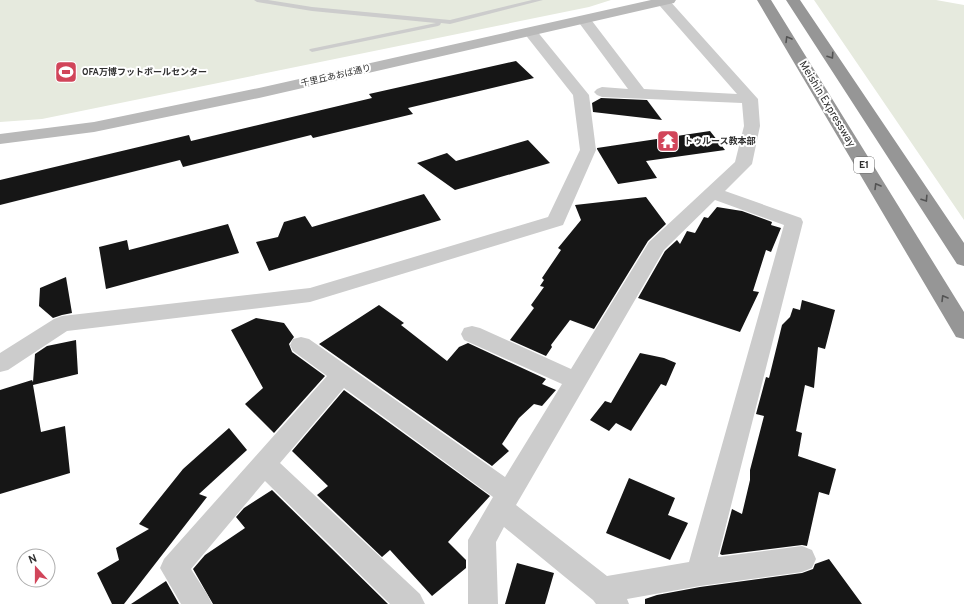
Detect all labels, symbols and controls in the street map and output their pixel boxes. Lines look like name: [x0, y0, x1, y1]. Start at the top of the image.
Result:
one-way arrow: [785, 36, 792, 43]
one-way arrow: [826, 52, 834, 59]
street label: Meishin Expressway: [796, 58, 858, 150]
sports icon: OFA万博フットボールセンター: [53, 59, 79, 85]
street label: 千里丘あおば通り: [300, 63, 372, 89]
place label: OFA万博フットボールセンター: [82, 66, 207, 78]
temple icon: トゥルース教本部: [655, 128, 681, 154]
place label: トゥルース教本部: [684, 136, 756, 147]
road number: E1: [854, 157, 874, 173]
one-way arrow: [874, 183, 881, 190]
one-way arrow: [920, 195, 927, 202]
one-way arrow: [941, 295, 948, 302]
north arrow: [16, 548, 56, 588]
text: N: [27, 552, 39, 568]

